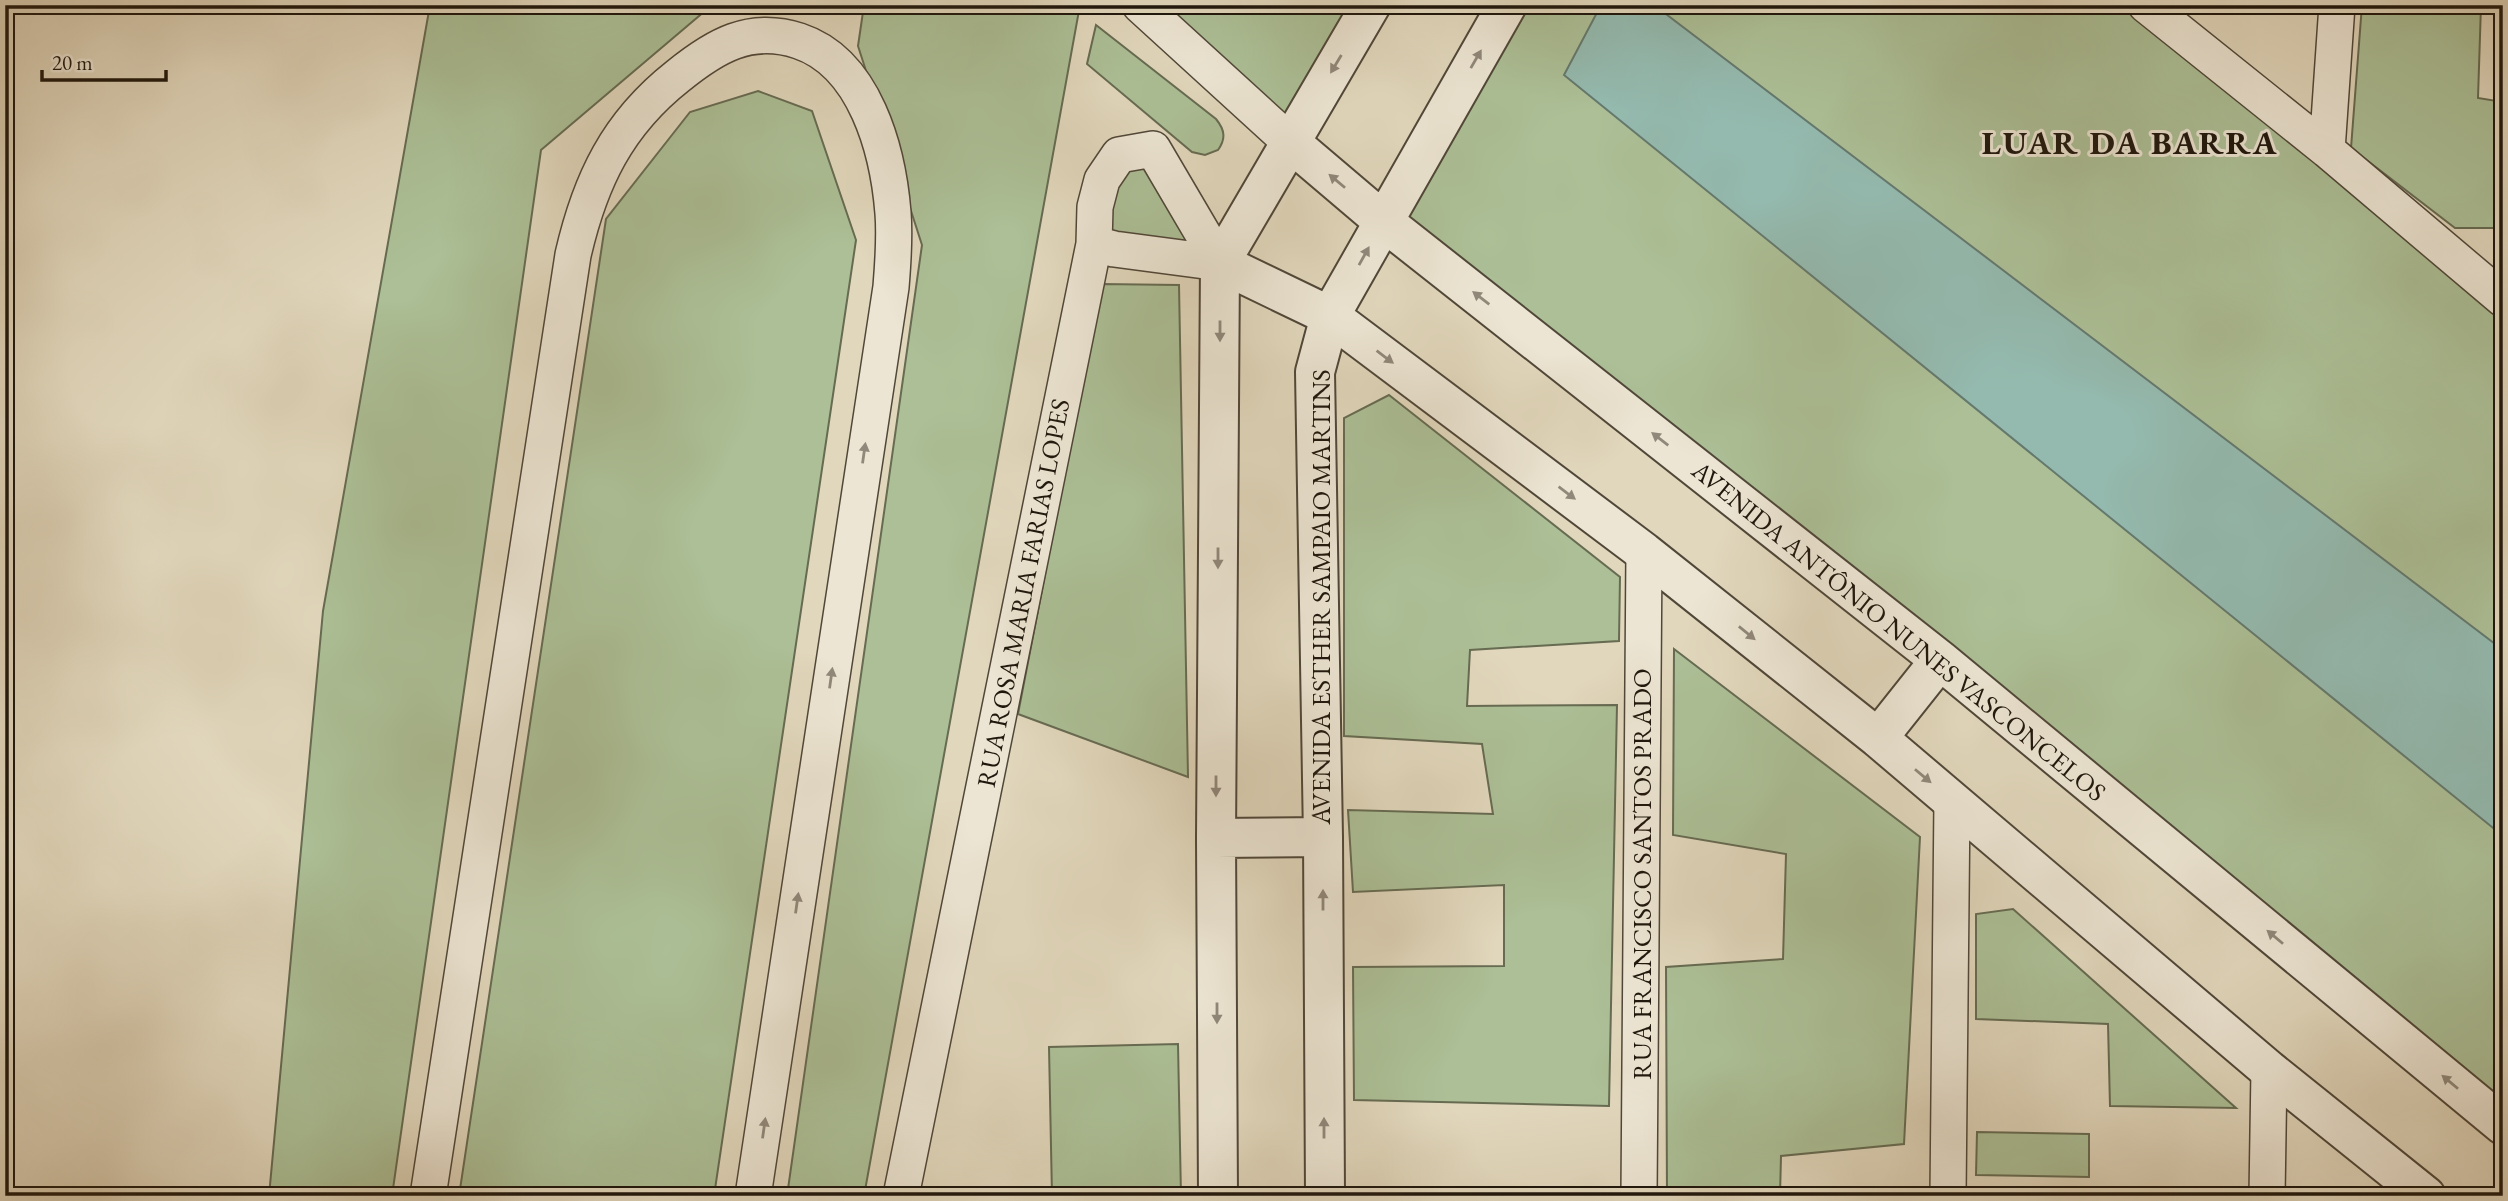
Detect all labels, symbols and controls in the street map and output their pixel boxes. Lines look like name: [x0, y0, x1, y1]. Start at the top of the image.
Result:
scale bar: [42, 38, 166, 82]
text: 20 m: [52, 49, 93, 76]
one-way arrow: [1470, 49, 1482, 68]
one-way arrow: [1330, 54, 1342, 74]
district label: LUAR DA BARRA: [1981, 121, 2279, 164]
one-way arrow: [1328, 174, 1345, 189]
one-way arrow: [1358, 247, 1370, 266]
one-way arrow: [1473, 291, 1491, 306]
one-way arrow: [1214, 320, 1226, 342]
one-way arrow: [1376, 349, 1394, 363]
street label: AVENIDA ESTHER SAMPAIO MARTINS: [1304, 369, 1338, 826]
street label: RUA ROSA MARIA FARIAS LOPES: [969, 396, 1077, 790]
one-way arrow: [1651, 433, 1669, 447]
one-way arrow: [859, 442, 870, 464]
street label: AVENIDA ANTÔNIO NUNES VASCONCELOS: [1684, 452, 2113, 809]
one-way arrow: [1558, 486, 1576, 500]
one-way arrow: [1212, 548, 1224, 570]
one-way arrow: [1738, 625, 1755, 640]
one-way arrow: [825, 667, 836, 689]
street label: RUA FRANCISCO SANTOS PRADO: [1625, 668, 1659, 1080]
one-way arrow: [1915, 768, 1932, 783]
one-way arrow: [1210, 775, 1222, 797]
one-way arrow: [1317, 889, 1329, 911]
one-way arrow: [792, 892, 803, 914]
one-way arrow: [2266, 930, 2283, 945]
one-way arrow: [1211, 1003, 1223, 1025]
one-way arrow: [2442, 1075, 2459, 1090]
one-way arrow: [1318, 1116, 1330, 1138]
one-way arrow: [758, 1117, 769, 1139]

